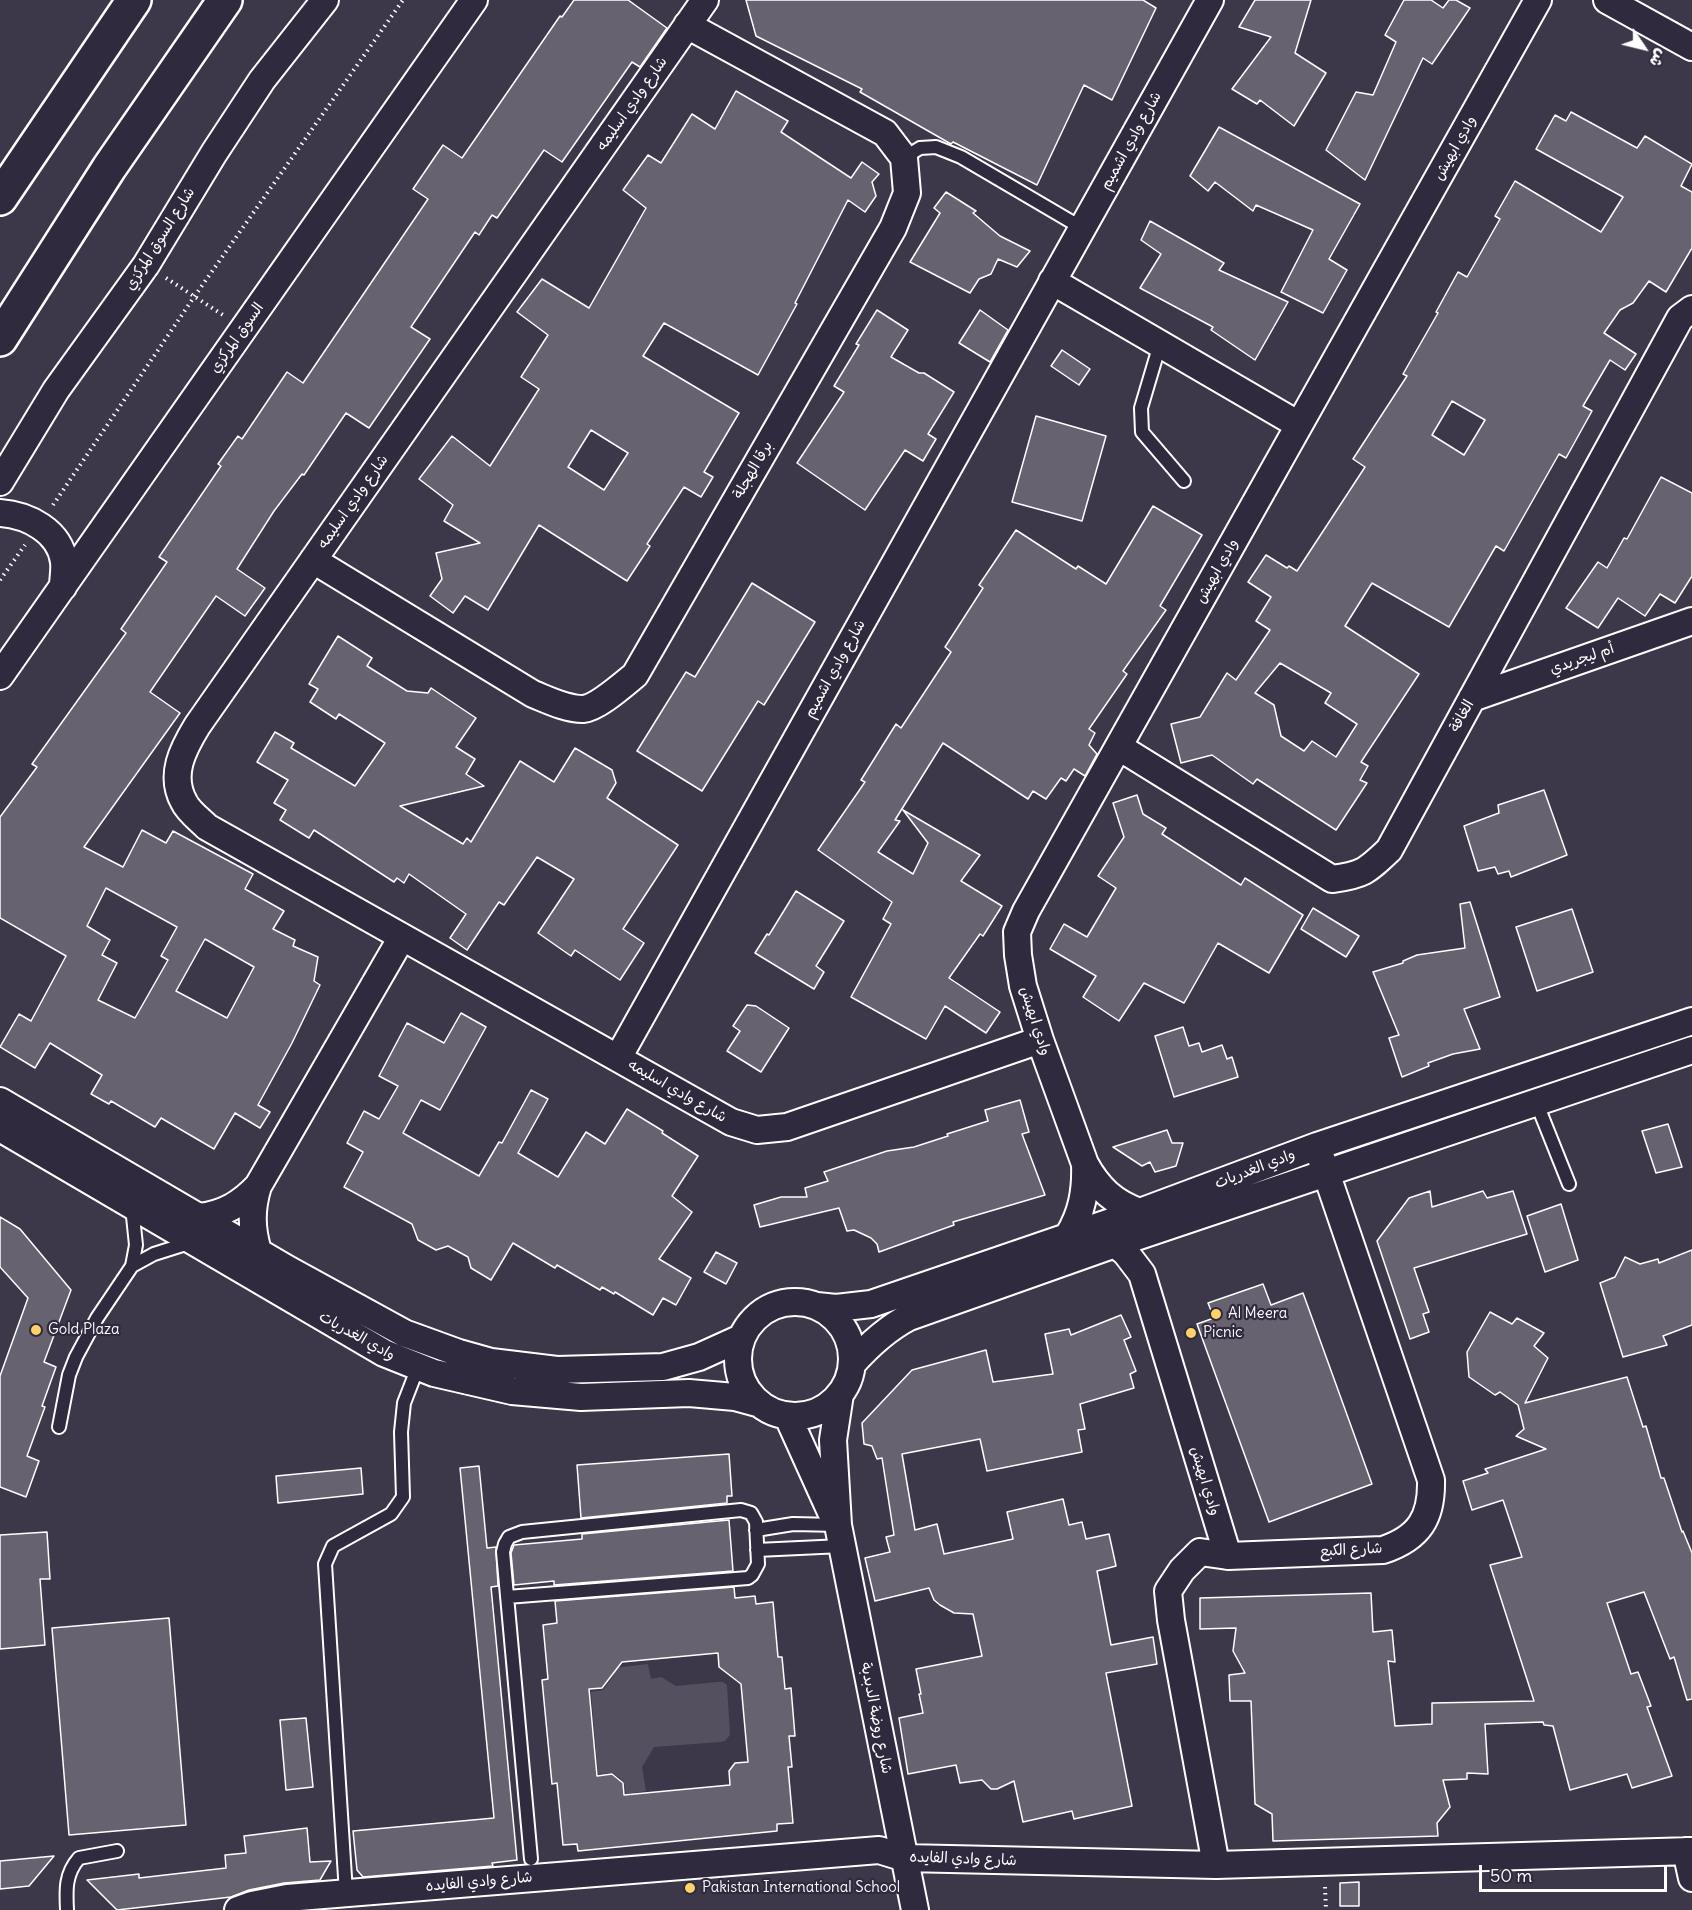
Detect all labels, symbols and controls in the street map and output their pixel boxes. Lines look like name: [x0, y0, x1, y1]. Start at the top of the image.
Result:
north arrow: [1614, 18, 1674, 78]
text: ش: [1646, 45, 1672, 71]
street label: شارع وادي اسليمه: [593, 53, 671, 155]
street label: شارع وادي اشميم: [1097, 89, 1165, 193]
street label: وادي ابهيش: [1430, 112, 1480, 184]
street label: شارع السوق المركزي: [121, 184, 199, 294]
street label: السوق المركزي: [206, 299, 268, 377]
street label: برقا الهجلة: [729, 438, 777, 502]
street label: شارع وادي اسليمه: [314, 451, 392, 553]
street label: وادي ابهيش: [1192, 535, 1242, 607]
street label: شارع وادي اشميم: [801, 617, 869, 721]
street label: أم ليجريدي: [1547, 640, 1617, 678]
street label: الغافة: [1446, 697, 1478, 735]
street label: وادي ابهيش: [1015, 984, 1055, 1058]
street label: شارع وادي اسليمه: [624, 1055, 730, 1127]
street label: وادي الغدريات: [1212, 1145, 1298, 1193]
place label: Al Meera: [1228, 1305, 1287, 1323]
marker: Al Meera: [1209, 1307, 1223, 1321]
street label: وادي الغدريات: [316, 1308, 398, 1364]
place label: Gold Plaza: [48, 1321, 120, 1339]
marker: Gold Plaza: [29, 1323, 43, 1337]
place label: Picnic: [1203, 1324, 1243, 1342]
marker: Picnic: [1184, 1326, 1198, 1340]
street label: وادي ابهيش: [1186, 1444, 1224, 1518]
street label: شارع الكبع: [1319, 1539, 1383, 1561]
street label: شارع روضة الدبدبة: [856, 1661, 896, 1775]
street label: شارع وادي الفايده: [909, 1848, 1017, 1870]
scale bar: [1482, 1853, 1670, 1891]
text: 50 m: [1490, 1864, 1532, 1887]
street label: شارع وادي الفايده: [425, 1868, 533, 1896]
place label: Pakistan International School: [702, 1879, 900, 1897]
marker: Pakistan International School: [683, 1881, 697, 1895]

